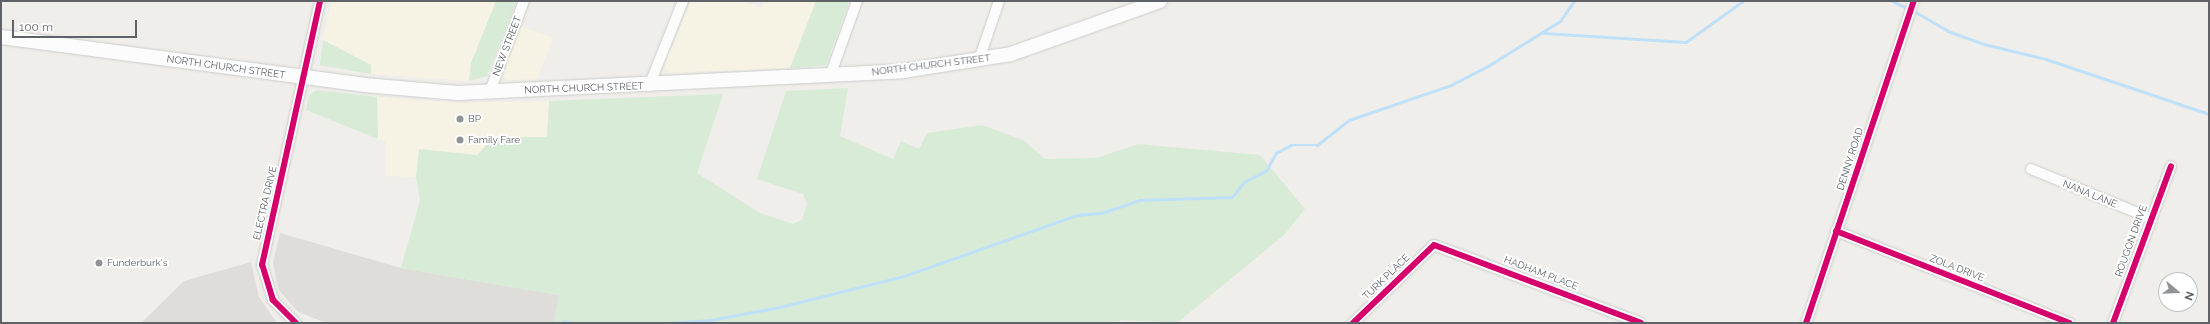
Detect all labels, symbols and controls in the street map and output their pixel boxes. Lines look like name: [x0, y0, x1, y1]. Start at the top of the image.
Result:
scale bar: [14, 12, 139, 38]
street label: NEW STREET: [490, 14, 524, 78]
text: 100 m: [19, 20, 53, 34]
street label: NORTH CHURCH STREET: [871, 52, 991, 78]
street label: NORTH CHURCH STREET: [166, 53, 286, 81]
street label: NORTH CHURCH STREET: [524, 80, 644, 96]
place label: BP: [468, 113, 481, 125]
marker: BP: [455, 114, 465, 124]
street label: DENNY ROAD: [1834, 126, 1866, 192]
place label: Family Fare: [468, 134, 520, 146]
marker: Family Fare: [455, 135, 465, 145]
street label: ELECTRA DRIVE: [251, 165, 279, 241]
street label: NANA LANE: [2061, 178, 2119, 210]
street label: ROUGON DRIVE: [2112, 203, 2150, 279]
street label: TURK PLACE: [1360, 252, 1412, 302]
street label: ZOLA DRIVE: [1928, 252, 1986, 284]
street label: HADHAM PLACE: [1502, 253, 1580, 293]
place label: Funderburk's: [107, 257, 168, 269]
marker: Funderburk's: [94, 258, 104, 268]
north arrow: [2158, 272, 2198, 312]
text: N: [2181, 290, 2196, 302]

